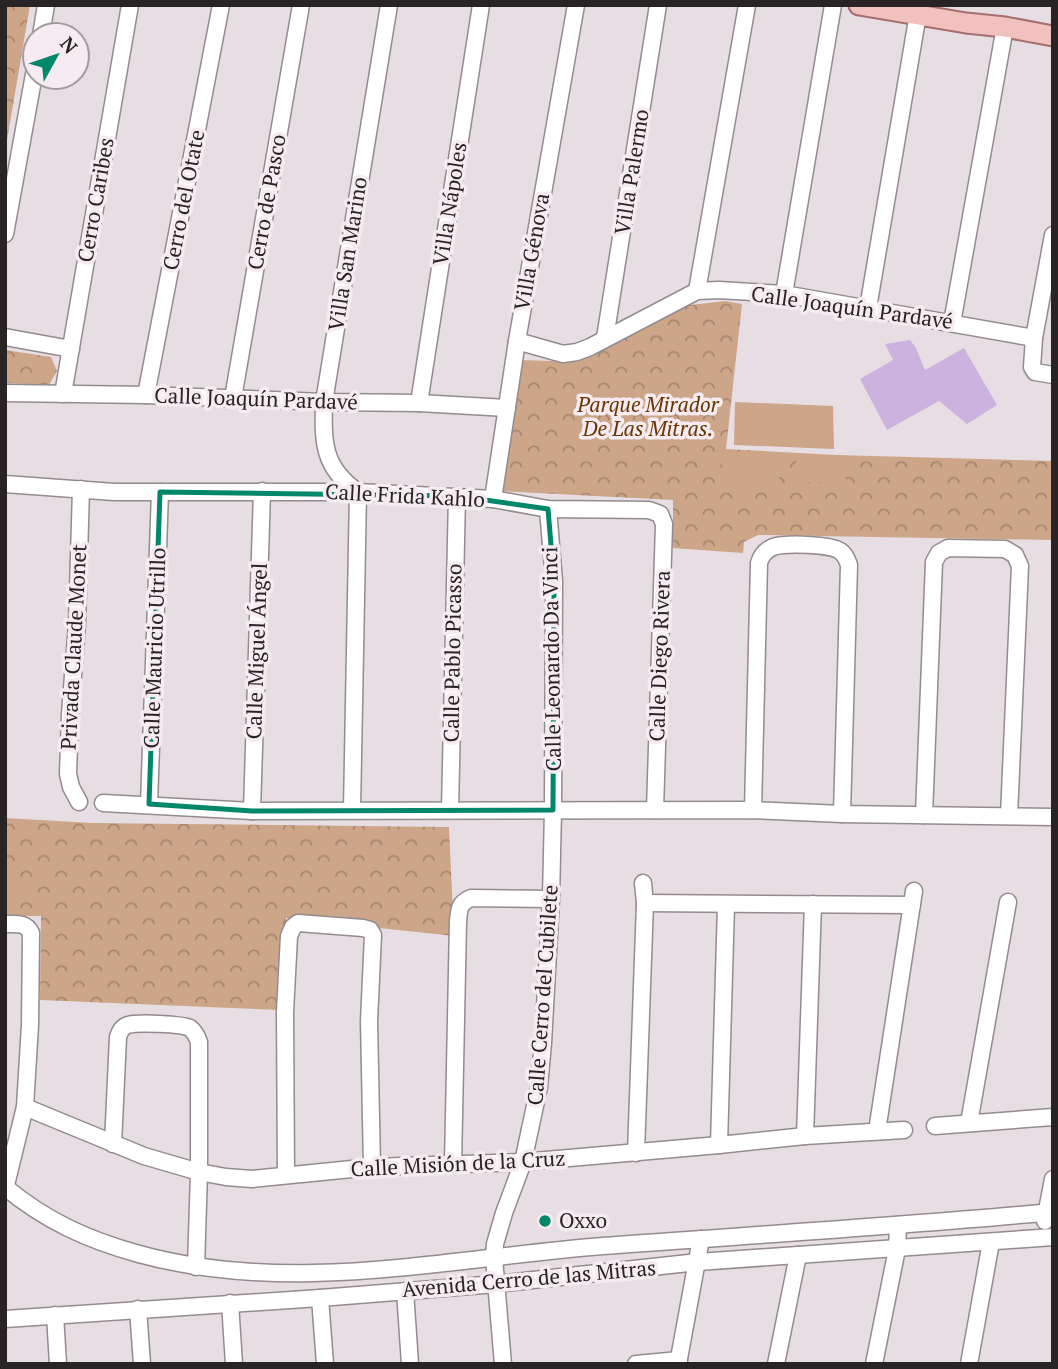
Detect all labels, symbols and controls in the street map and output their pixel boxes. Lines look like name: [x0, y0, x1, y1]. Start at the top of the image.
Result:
north arrow: [21, 21, 91, 91]
text: N: [55, 31, 84, 59]
street label: Villa Palermo: [607, 107, 655, 237]
street label: Cerro del Otate: [156, 127, 210, 272]
street label: Cerro de Pasco: [240, 132, 292, 272]
street label: Cerro Caribes: [70, 135, 120, 264]
street label: Villa Nápoles: [425, 140, 473, 268]
street label: Villa San Marino: [321, 175, 373, 333]
street label: Villa Génova: [507, 190, 555, 313]
street label: Calle Joaquín Pardavé: [749, 279, 955, 335]
street label: Calle Joaquín Pardavé: [154, 380, 358, 416]
park label: Parque Mirador De Las Mitras.: [576, 390, 720, 442]
street label: Calle Frida Kahlo: [324, 477, 486, 513]
street label: Privada Claude Monet: [54, 543, 92, 751]
street label: Calle Leonardo Da Vinci: [535, 546, 567, 772]
street label: Calle Mauricio Utrillo: [137, 547, 172, 749]
street label: Calle Miguel Ángel: [239, 562, 273, 740]
street label: Calle Pablo Picasso: [436, 563, 468, 743]
street label: Calle Diego Rivera: [642, 570, 676, 742]
street label: Calle Cerro del Cubilete: [520, 884, 564, 1106]
street label: Calle Misión de la Cruz: [350, 1143, 566, 1183]
place label: Oxxo: [559, 1206, 607, 1234]
marker: Oxxo: [537, 1213, 553, 1229]
street label: Avenida Cerro de las Mitras: [401, 1253, 657, 1303]

